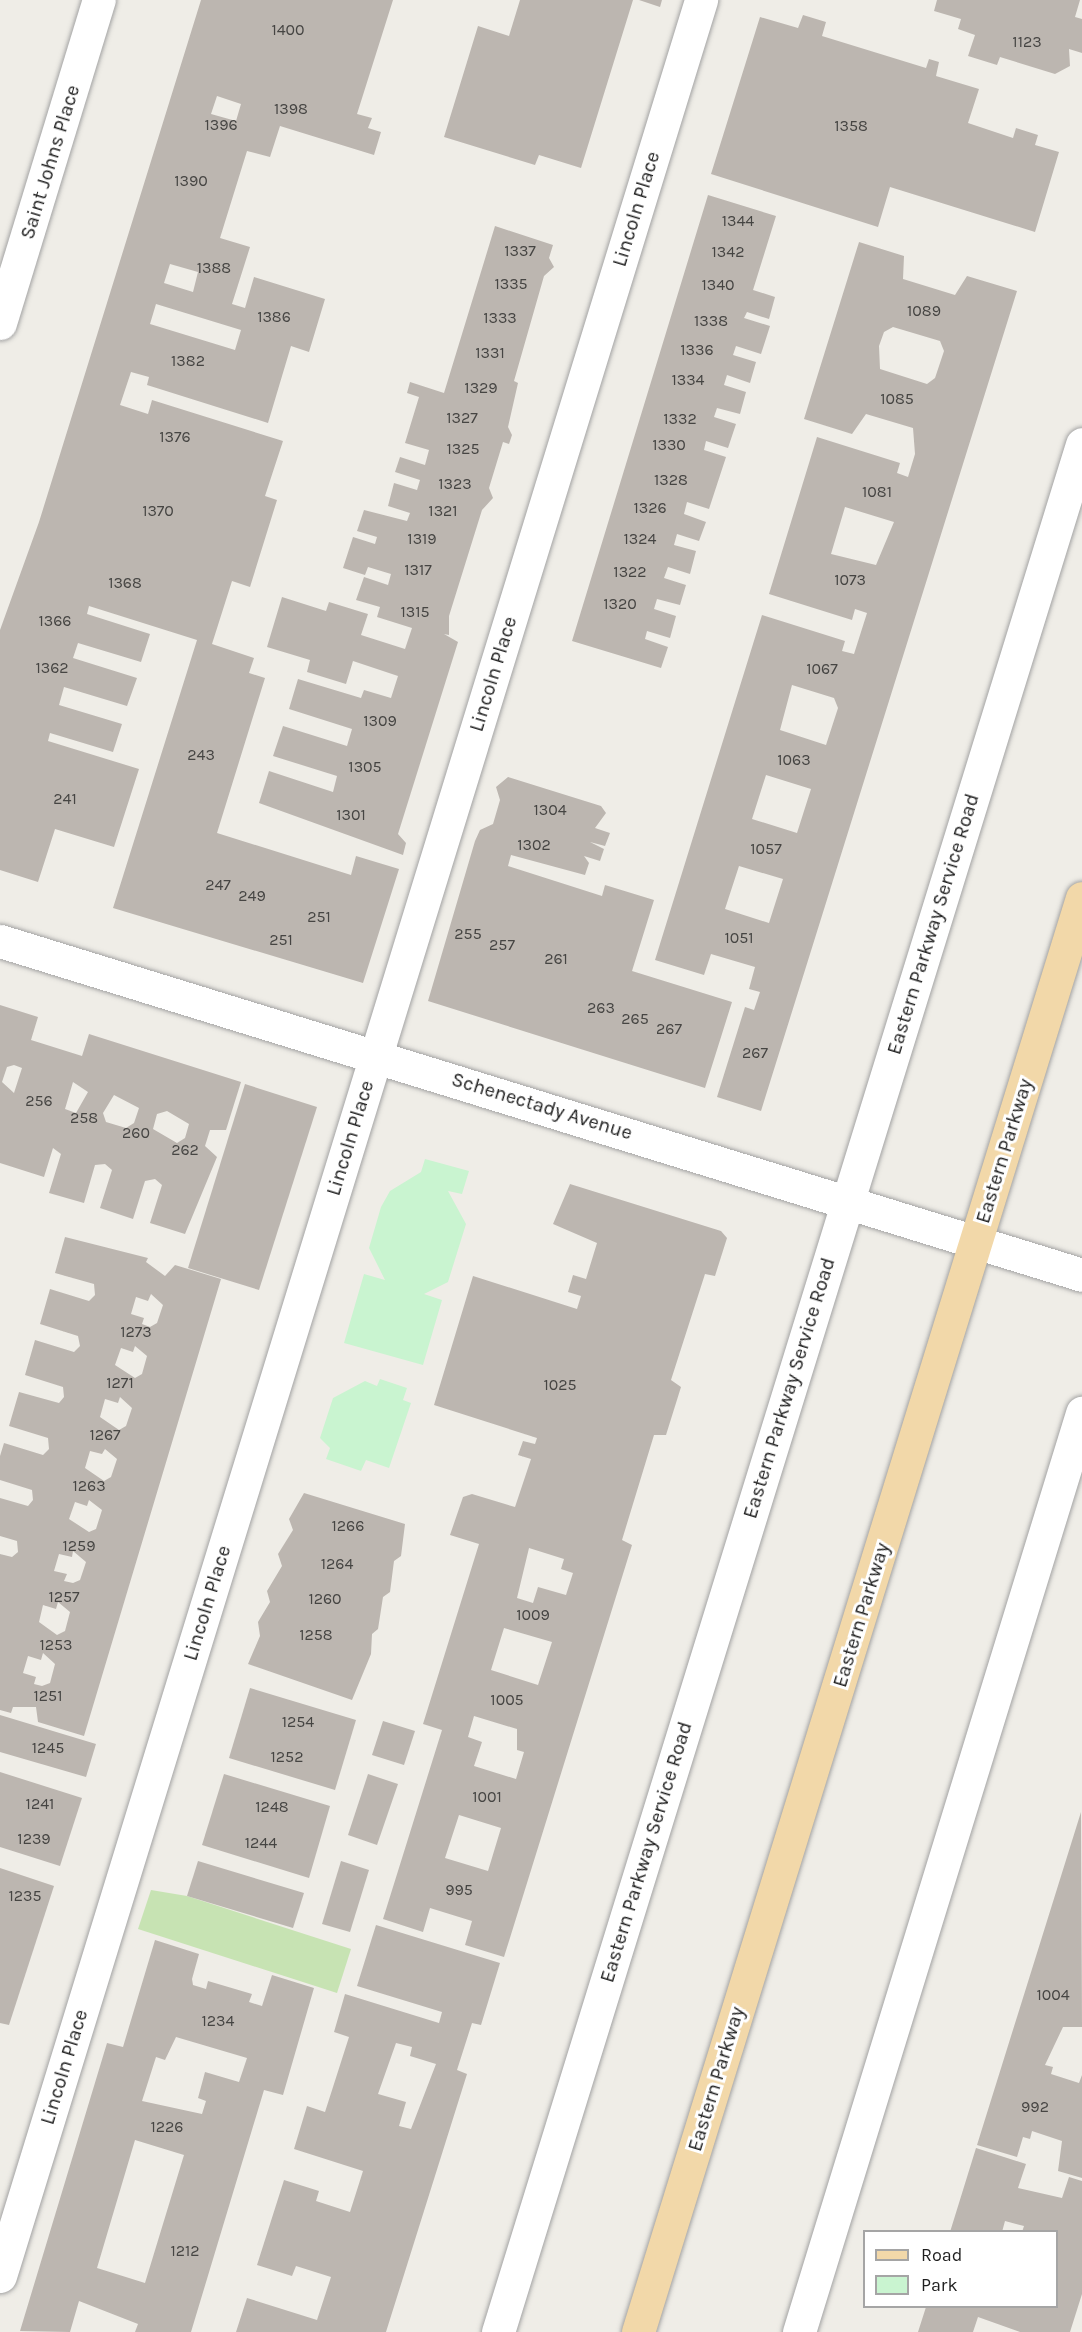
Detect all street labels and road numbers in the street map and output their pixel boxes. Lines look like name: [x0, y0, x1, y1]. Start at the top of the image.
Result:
street label: Saint Johns Place: [15, 82, 85, 242]
street label: Lincoln Place: [607, 148, 665, 270]
street label: Lincoln Place: [464, 613, 522, 735]
street label: Eastern Parkway Service Road: [882, 791, 984, 1057]
street label: Schenectady Avenue: [449, 1067, 635, 1145]
street label: Eastern Parkway: [971, 1076, 1037, 1226]
street label: Lincoln Place: [321, 1077, 379, 1199]
street label: Eastern Parkway Service Road: [738, 1255, 840, 1521]
street label: Eastern Parkway: [828, 1540, 894, 1690]
street label: Lincoln Place: [178, 1542, 236, 1664]
street label: Eastern Parkway Service Road: [595, 1719, 697, 1985]
street label: Eastern Parkway: [683, 2004, 749, 2154]
street label: Lincoln Place: [35, 2006, 93, 2128]

